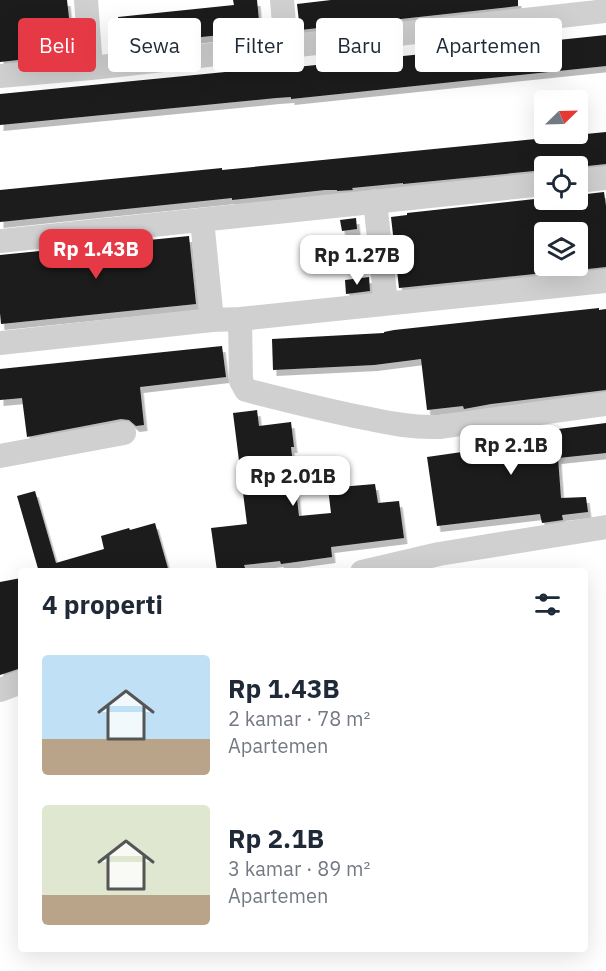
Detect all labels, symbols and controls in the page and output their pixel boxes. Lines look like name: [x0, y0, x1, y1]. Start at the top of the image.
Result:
chip: Beli: [18, 18, 96, 72]
chip: Sewa: [108, 18, 201, 72]
chip: Filter: [213, 18, 304, 72]
chip: Baru: [316, 18, 403, 72]
chip: Apartemen: [415, 18, 562, 72]
north arrow: [534, 90, 588, 144]
map controls: [534, 90, 588, 276]
button: locate: [534, 156, 588, 210]
button: layers: [534, 222, 588, 276]
pin: Rp 1.43B: [34, 229, 158, 280]
text: Rp 1.43B: [53, 235, 139, 262]
pin: Rp 1.27B: [295, 235, 419, 286]
text: Rp 1.27B: [314, 241, 400, 268]
pin: Rp 2.1B: [456, 425, 566, 476]
text: Rp 2.1B: [474, 431, 548, 458]
pin: Rp 2.01B: [231, 456, 355, 507]
text: Rp 2.01B: [250, 462, 336, 489]
text: 4 properti: [42, 587, 163, 621]
icon: filters: [531, 588, 564, 621]
text: Rp 1.43B: [228, 671, 340, 705]
icon: home: [90, 679, 162, 751]
text: 2 kamar · 78 m²: [228, 705, 370, 732]
text: Apartemen: [228, 732, 328, 759]
text: Rp 2.1B: [228, 821, 324, 855]
icon: home: [90, 829, 162, 901]
text: 3 kamar · 89 m²: [228, 855, 370, 882]
text: Apartemen: [228, 882, 328, 909]

